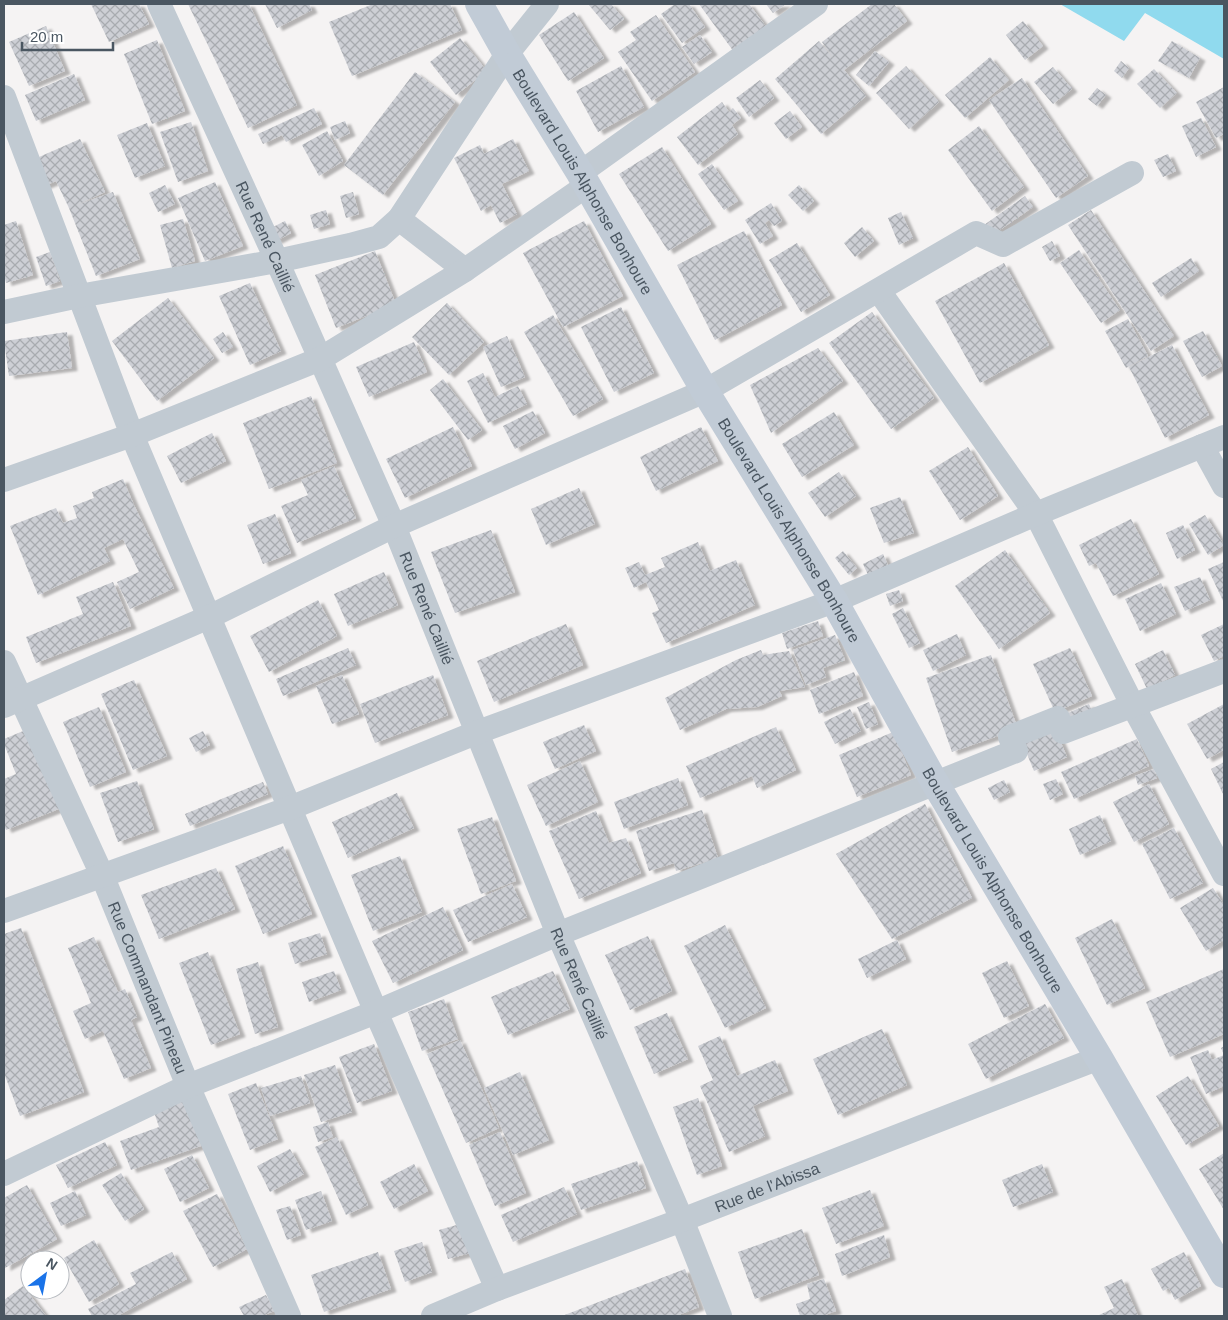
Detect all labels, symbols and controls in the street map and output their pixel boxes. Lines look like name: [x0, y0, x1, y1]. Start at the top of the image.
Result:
scale bar: [22, 20, 114, 52]
text: 20 m: [30, 28, 63, 45]
street label: Boulevard Louis Alphonse Bonhoure: [510, 66, 656, 298]
street label: Rue René Caillié: [233, 178, 298, 295]
street label: Boulevard Louis Alphonse Bonhoure: [715, 415, 864, 645]
street label: Rue René Caillié: [397, 549, 457, 667]
street label: Boulevard Louis Alphonse Bonhoure: [920, 765, 1067, 996]
street label: Rue Commandant Pineau: [105, 899, 191, 1076]
street label: Rue René Caillié: [548, 925, 611, 1042]
street label: Rue de l'Abissa: [712, 1159, 822, 1215]
north arrow: [20, 1250, 70, 1300]
text: N: [43, 1255, 60, 1273]

